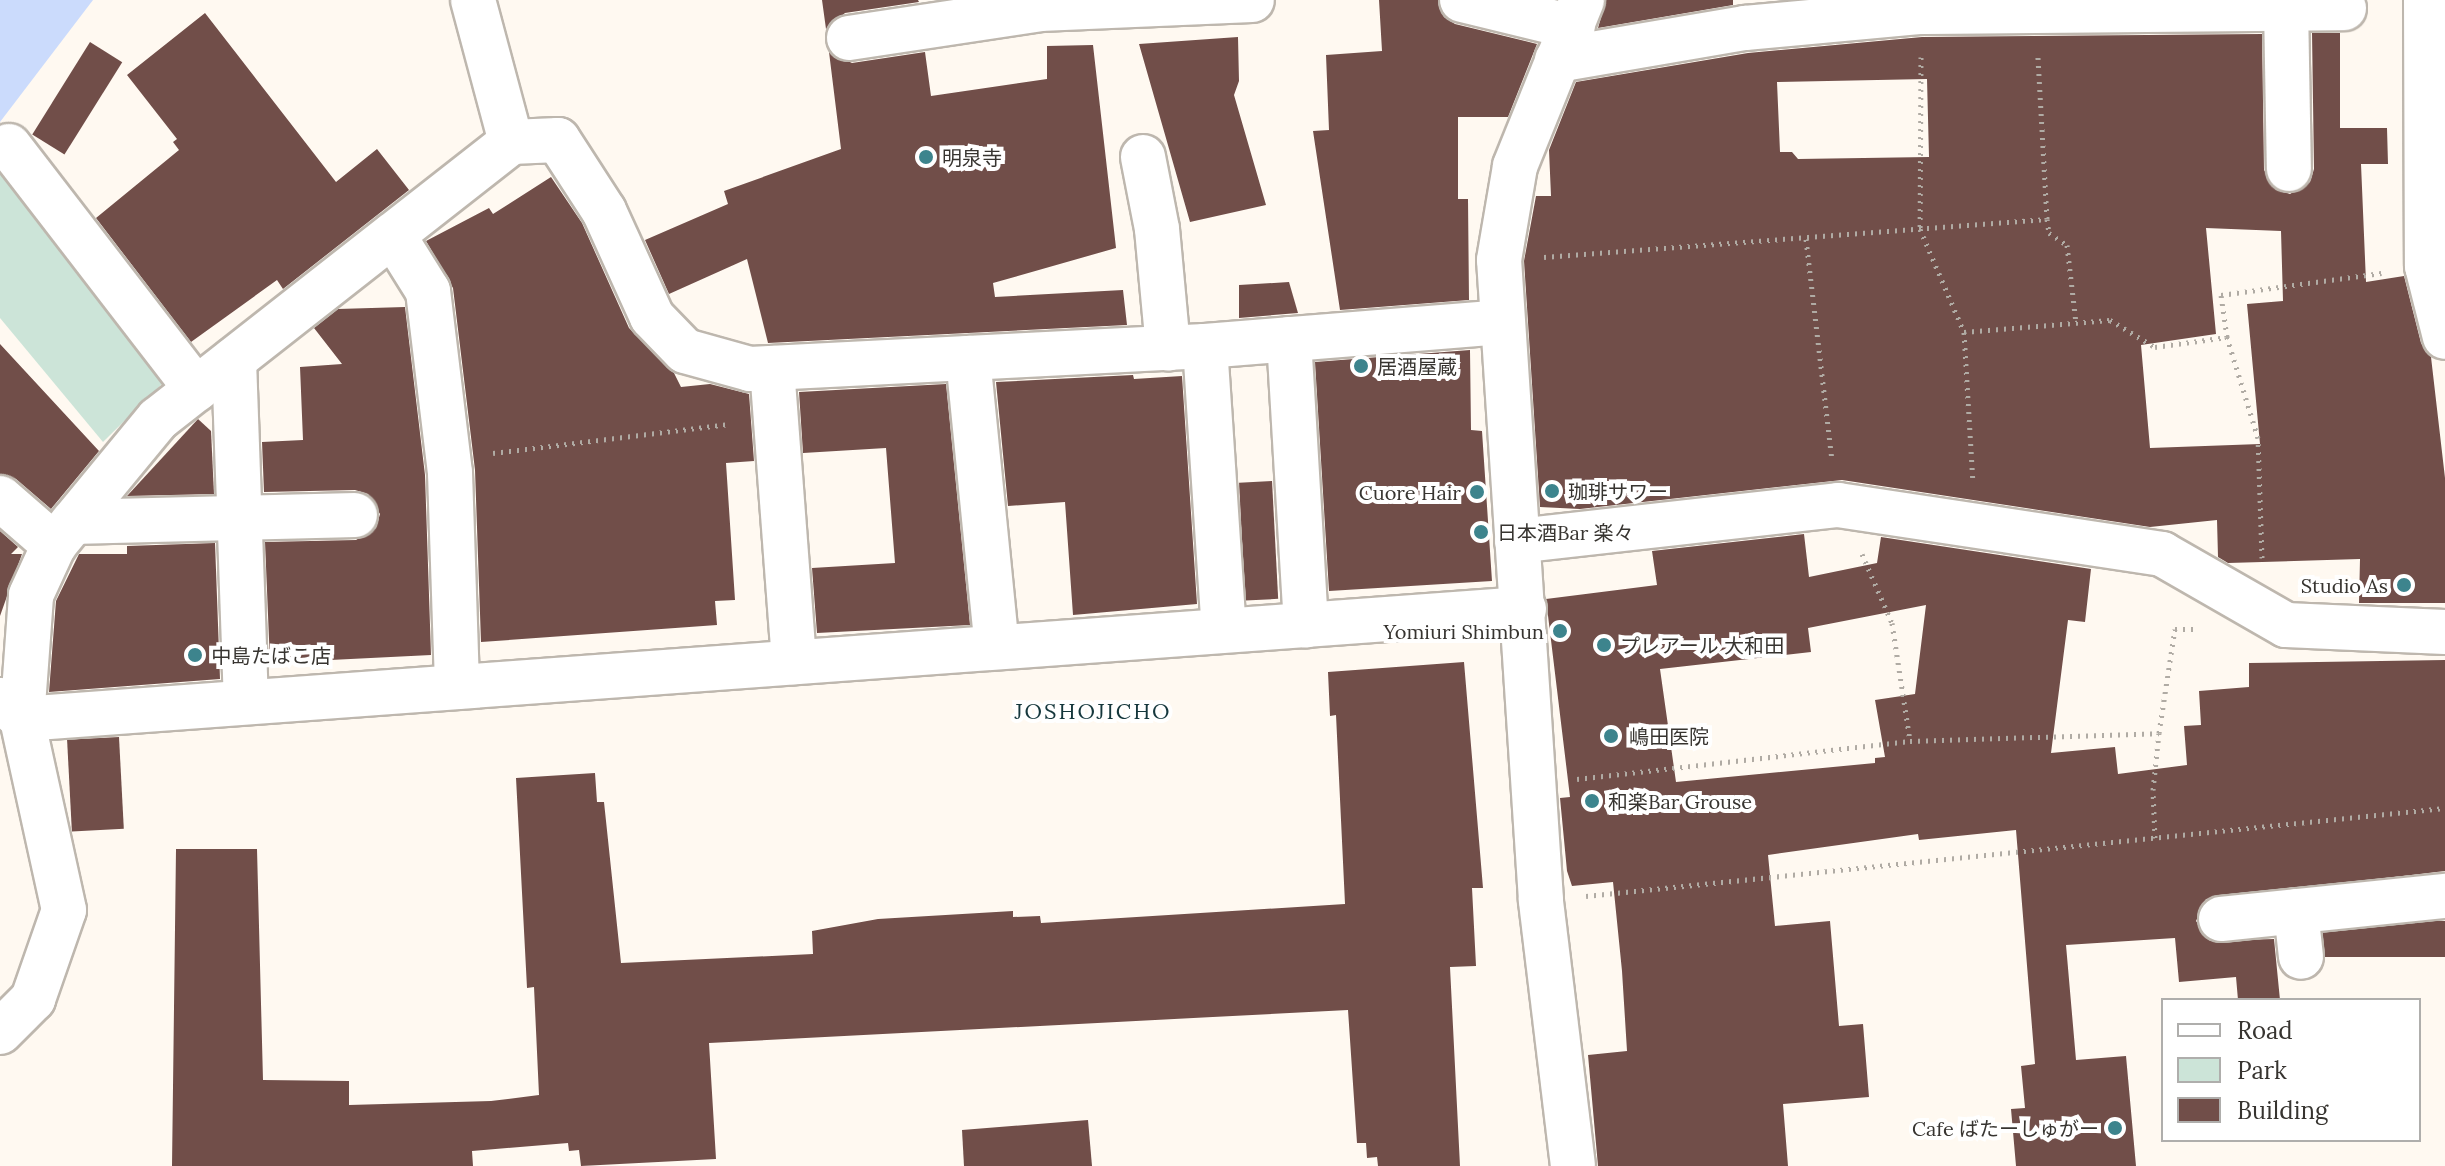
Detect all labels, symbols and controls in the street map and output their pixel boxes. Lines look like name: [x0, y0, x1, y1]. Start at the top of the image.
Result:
place label: 明泉寺: [942, 145, 1002, 169]
marker: 明泉寺: [917, 148, 935, 166]
place label: 居酒屋蔵: [1377, 354, 1457, 378]
marker: 居酒屋蔵: [1352, 357, 1370, 375]
place label: 珈琲サワー: [1568, 479, 1668, 503]
place label: Cuore Hair: [1359, 480, 1461, 504]
marker: 珈琲サワー: [1543, 482, 1561, 500]
marker: Cuore Hair: [1468, 483, 1486, 501]
place label: 日本酒Bar 楽々: [1497, 520, 1634, 544]
marker: 日本酒Bar 楽々: [1472, 523, 1490, 541]
place label: Studio As: [2301, 573, 2388, 597]
marker: Studio As: [2395, 576, 2413, 594]
place label: Yomiuri Shimbun: [1384, 619, 1544, 643]
marker: Yomiuri Shimbun: [1551, 622, 1569, 640]
place label: プレアール 大和田: [1620, 633, 1784, 657]
marker: プレアール 大和田: [1595, 636, 1613, 654]
place label: 中島たばこ店: [211, 643, 331, 667]
marker: 中島たばこ店: [186, 646, 204, 664]
district label: JOSHOJICHO: [1014, 699, 1172, 725]
place label: 嶋田医院: [1629, 724, 1709, 748]
marker: 嶋田医院: [1600, 725, 1622, 747]
place label: 和楽Bar Grouse: [1608, 789, 1752, 813]
marker: 和楽Bar Grouse: [1583, 792, 1601, 810]
legend: [2161, 998, 2421, 1142]
text: Road: [2237, 1015, 2293, 1046]
text: Park: [2237, 1055, 2287, 1086]
text: Building: [2237, 1095, 2328, 1126]
place label: Cafe ばたーしゅがー: [1912, 1116, 2099, 1140]
marker: Cafe ばたーしゅがー: [2106, 1119, 2124, 1137]

